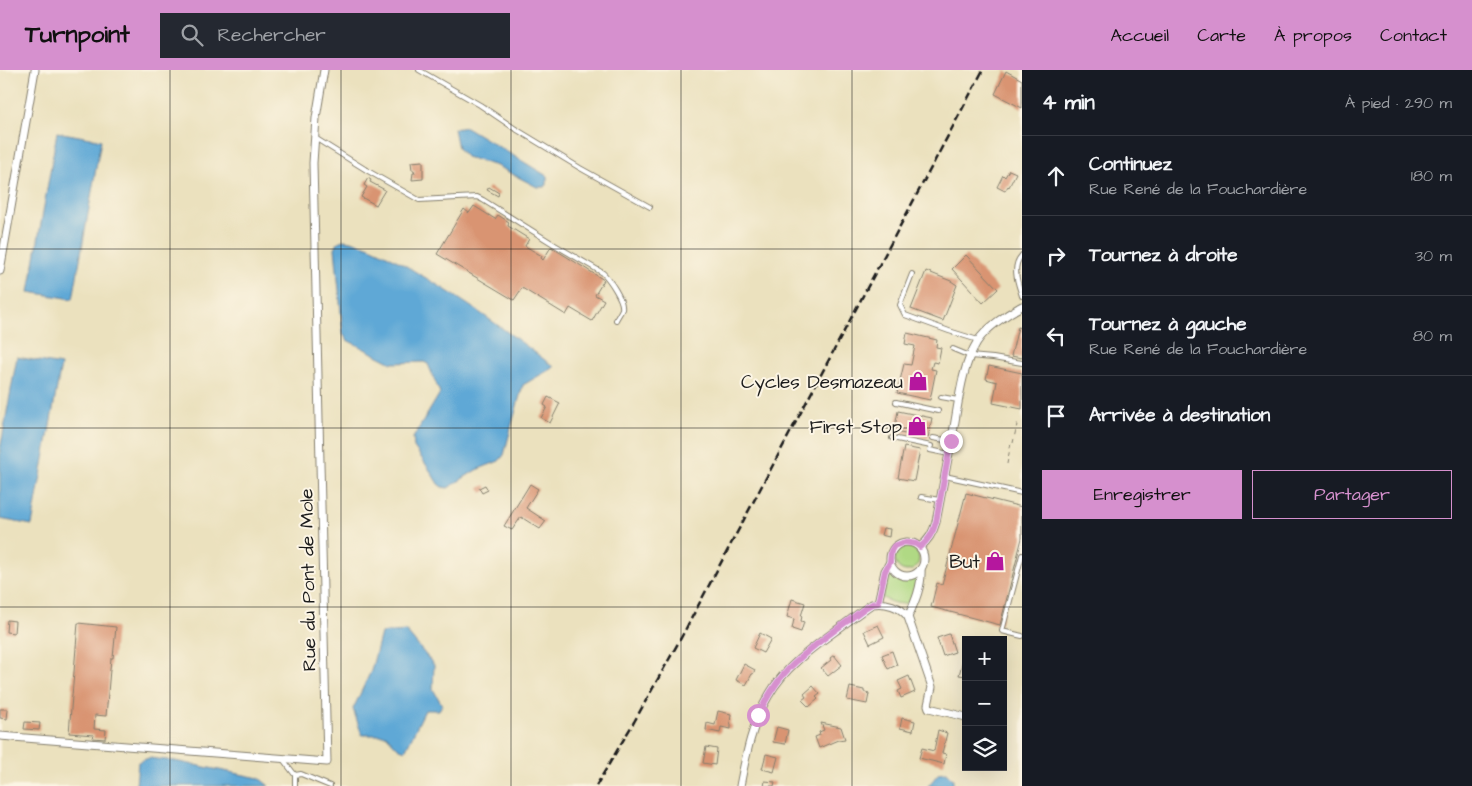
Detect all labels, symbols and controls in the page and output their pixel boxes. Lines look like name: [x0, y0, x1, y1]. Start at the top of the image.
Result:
search box: [160, 13, 510, 58]
text: Turnpoint: [25, 18, 130, 52]
icon: search: [178, 21, 206, 49]
text: Rechercher: [218, 22, 326, 49]
text: Accueil: [1110, 23, 1169, 48]
text: Carte: [1197, 23, 1246, 48]
text: À propos: [1274, 23, 1352, 48]
text: Contact: [1380, 23, 1447, 48]
text: 4 min: [1042, 88, 1095, 117]
text: À pied · 290 m: [1345, 92, 1452, 114]
text: Continuez: [1089, 151, 1172, 178]
icon: ahead: [1042, 162, 1070, 190]
text: 180 m: [1411, 165, 1452, 187]
text: Rue René de la Fouchardière: [1089, 178, 1307, 200]
icon: right: [1042, 242, 1070, 270]
text: Tournez à droite: [1089, 242, 1237, 269]
text: 30 m: [1415, 245, 1452, 267]
text: Tournez à gauche: [1089, 311, 1247, 338]
icon: left: [1042, 322, 1070, 350]
text: 80 m: [1413, 325, 1452, 347]
text: Rue René de la Fouchardière: [1089, 338, 1307, 360]
place label: Cycles Desmazeau: [741, 369, 903, 397]
shop icon: Cycles Desmazeau: [907, 370, 929, 392]
icon: arrive: [1042, 402, 1070, 430]
text: Arrivée à destination: [1089, 402, 1270, 429]
place label: First Stop: [810, 414, 902, 441]
shop icon: First Stop: [906, 415, 928, 437]
route end: [940, 430, 963, 453]
button: Enregistrer: [1042, 470, 1242, 519]
button: Partager: [1252, 470, 1452, 519]
street label: Rue du Pont de Mole: [293, 488, 324, 672]
place label: But: [949, 549, 980, 576]
shop icon: But: [984, 550, 1006, 572]
map controls: [962, 636, 1007, 771]
button: +: [962, 636, 1007, 681]
button: −: [962, 681, 1007, 726]
route start: [747, 704, 770, 727]
button: layers: [962, 726, 1007, 771]

